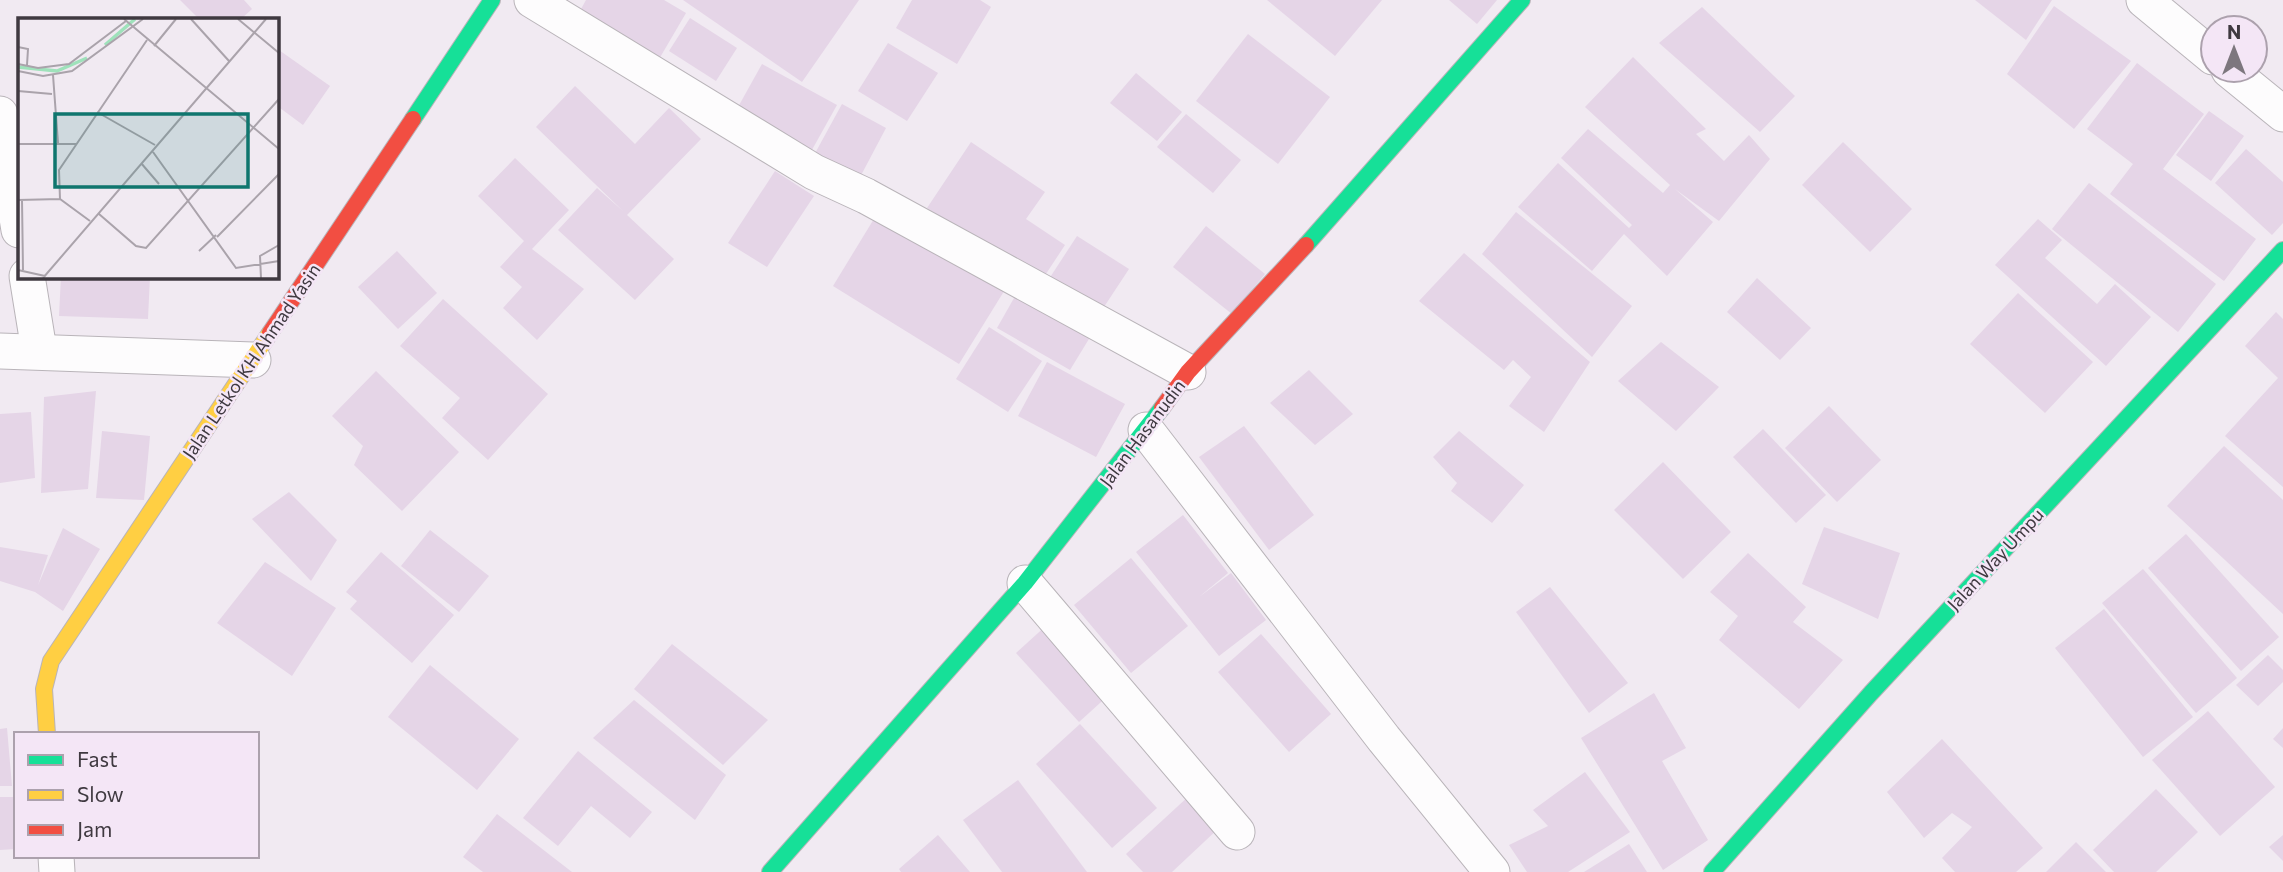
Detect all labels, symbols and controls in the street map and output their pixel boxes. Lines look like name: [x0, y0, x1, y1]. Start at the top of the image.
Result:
north arrow: [2199, 14, 2269, 84]
inset map: [18, 18, 278, 278]
text: N: [2227, 20, 2241, 43]
street label: Jalan Letkol KH Ahmad Yasin: [177, 259, 325, 463]
street label: Jalan Hasanudin: [1095, 375, 1189, 491]
street label: Jalan Way Umpu: [1942, 503, 2048, 615]
legend: [14, 732, 259, 858]
text: Fast: [77, 746, 118, 771]
text: Slow: [77, 781, 124, 806]
text: Jam: [77, 816, 112, 841]

